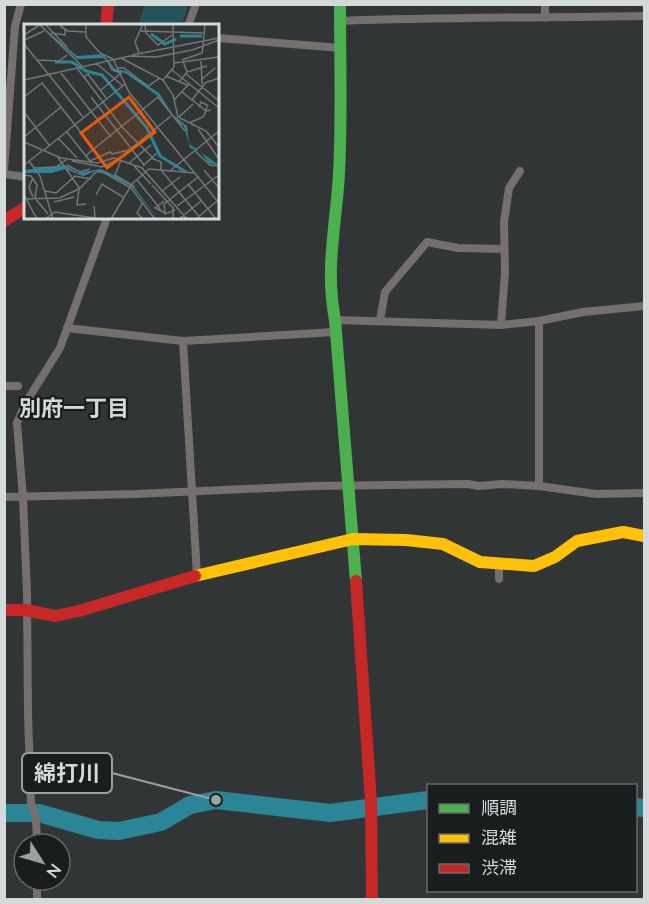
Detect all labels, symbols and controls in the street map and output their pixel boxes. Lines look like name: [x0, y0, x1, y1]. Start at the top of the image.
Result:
inset map: [24, 24, 219, 219]
district label: 別府一丁目: [19, 394, 129, 421]
callout: 綿打川: [22, 753, 112, 793]
text: 綿打川: [34, 759, 100, 786]
legend: [427, 784, 637, 892]
text: 順調: [481, 796, 517, 818]
text: 混雑: [481, 826, 517, 848]
north arrow: [12, 832, 72, 892]
text: 渋滞: [481, 856, 517, 878]
text: N: [43, 861, 66, 882]

